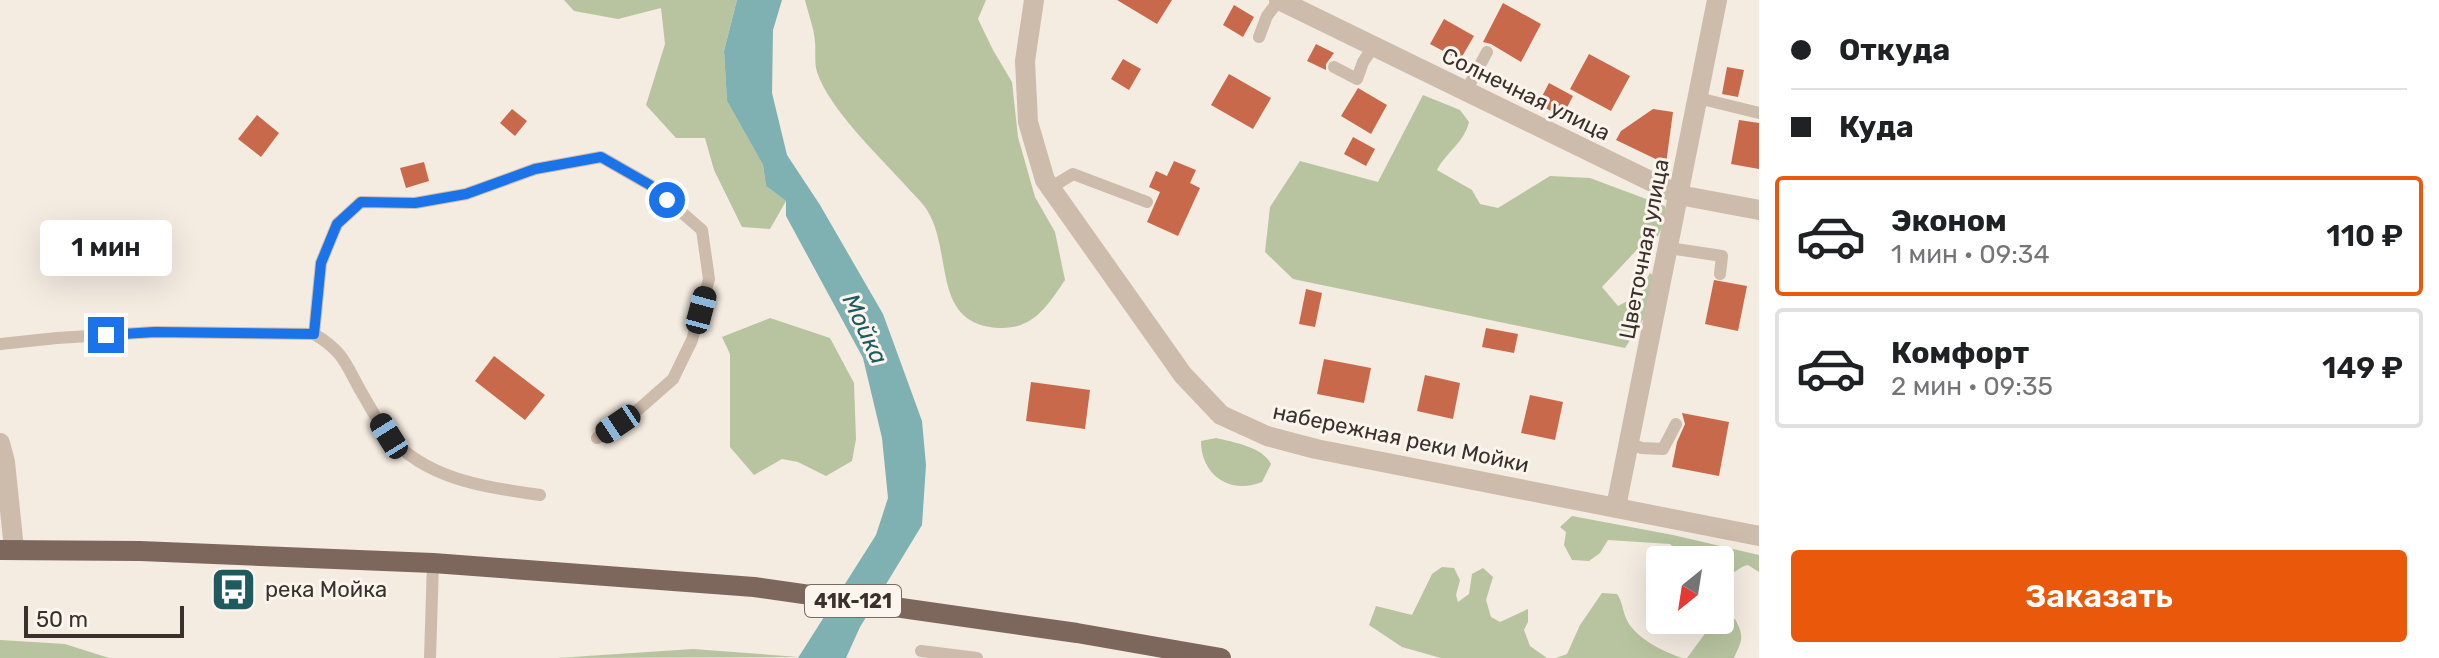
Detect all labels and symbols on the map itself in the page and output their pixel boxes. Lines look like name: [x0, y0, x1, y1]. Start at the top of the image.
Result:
street label: Солнечная улица: [1437, 42, 1615, 146]
street label: Цветочная улица: [1613, 157, 1675, 341]
route start: [649, 182, 685, 218]
callout: 1 мин: [40, 219, 172, 275]
car: [683, 284, 719, 336]
water label: Мойка: [837, 290, 893, 368]
route end: [88, 317, 124, 353]
street label: набережная реки Мойки: [1270, 398, 1532, 478]
car: [591, 401, 645, 447]
car: [366, 409, 412, 463]
north arrow: [1646, 546, 1734, 634]
bus stop icon: река Мойка: [210, 565, 258, 613]
place label: река Мойка: [265, 576, 387, 603]
road number: 41К-121: [805, 585, 901, 617]
scale bar: [24, 602, 184, 638]

